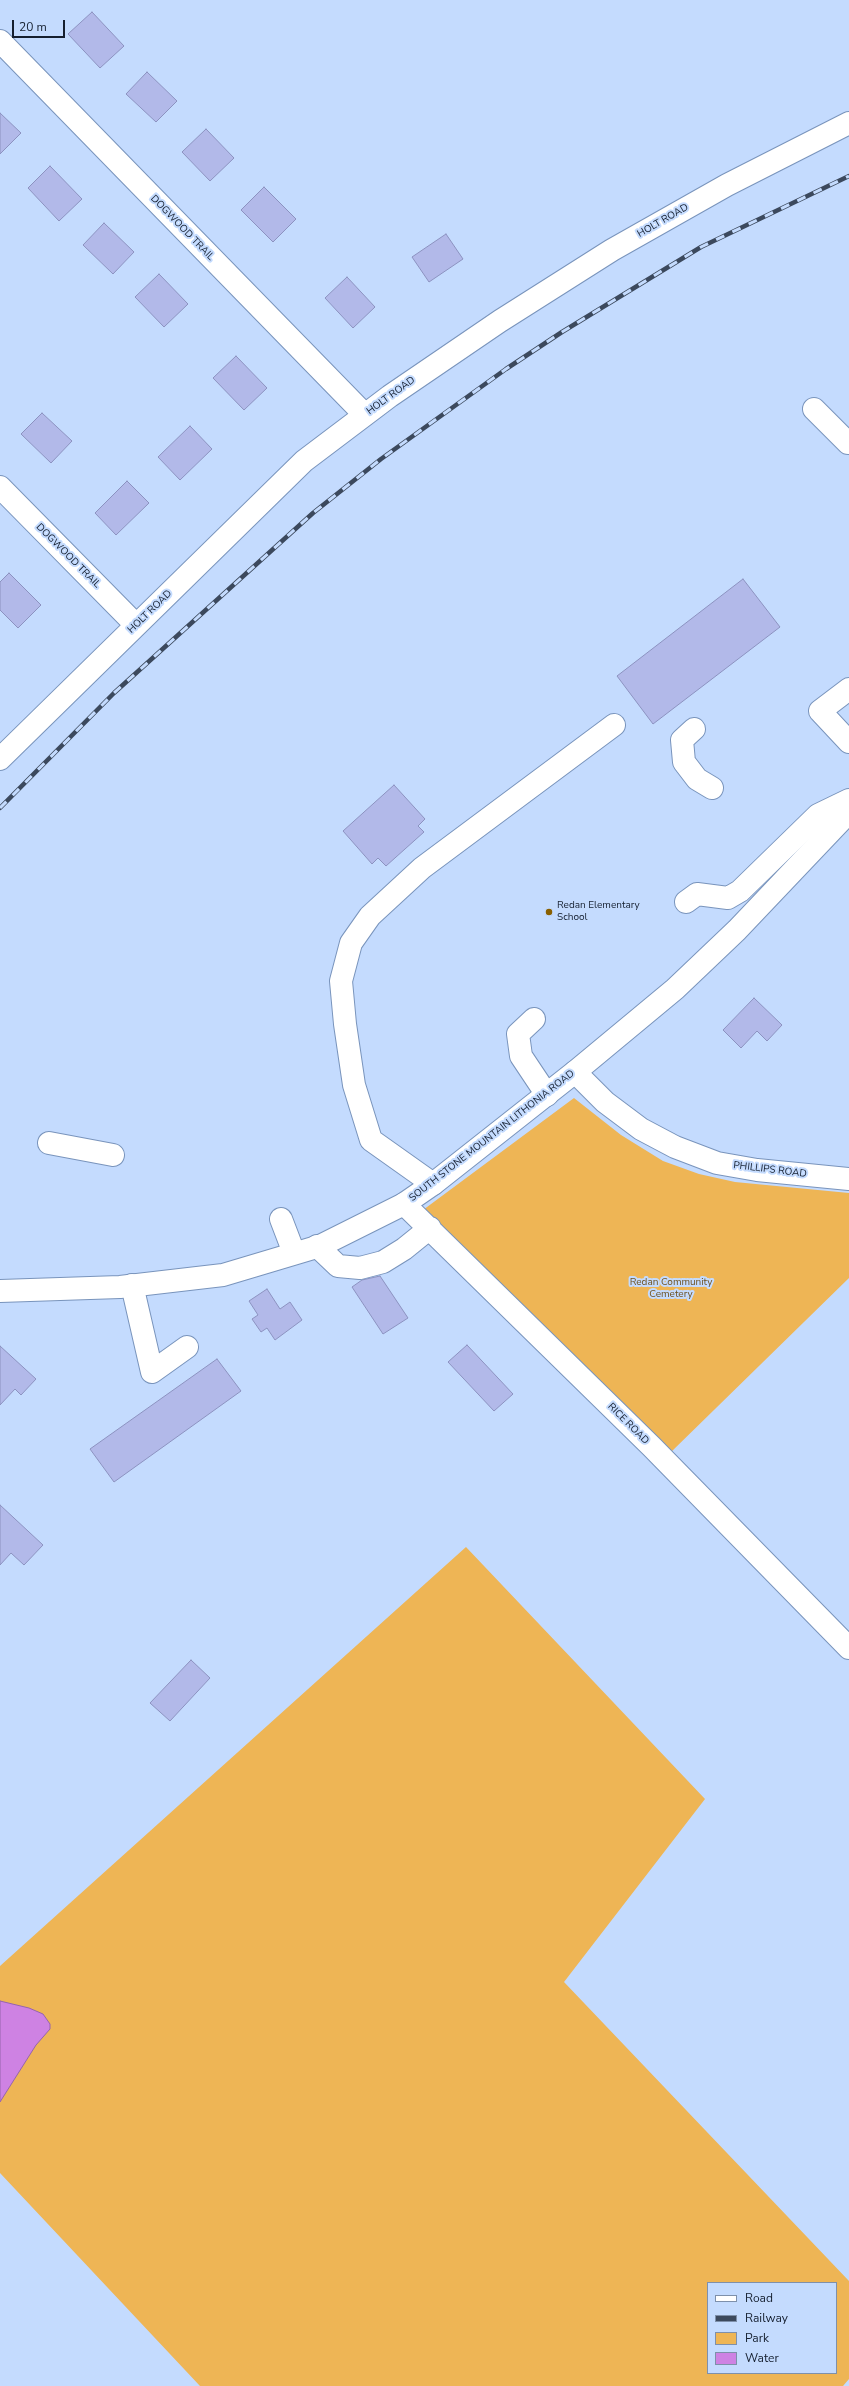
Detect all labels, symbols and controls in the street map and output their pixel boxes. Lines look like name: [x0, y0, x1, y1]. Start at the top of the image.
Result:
scale bar: [14, 12, 67, 38]
text: 20 m: [19, 19, 47, 35]
street label: DOGWOOD TRAIL: [148, 193, 216, 263]
street label: HOLT ROAD: [635, 202, 691, 240]
street label: HOLT ROAD: [364, 374, 418, 418]
street label: DOGWOOD TRAIL: [33, 521, 103, 591]
street label: HOLT ROAD: [125, 588, 175, 636]
place label: Redan Elementary School: [557, 900, 640, 924]
marker: Redan Elementary School: [544, 907, 554, 917]
street label: SOUTH STONE MOUNTAIN LITHONIA ROAD: [407, 1068, 577, 1204]
street label: PHILLIPS ROAD: [733, 1160, 807, 1180]
park label: Redan Community Cemetery: [630, 1277, 712, 1300]
street label: RICE ROAD: [605, 1401, 651, 1447]
legend: [707, 2282, 837, 2374]
text: Road: [745, 2290, 773, 2306]
text: Railway: [745, 2310, 788, 2326]
text: Park: [745, 2330, 769, 2346]
text: Water: [745, 2350, 779, 2366]

